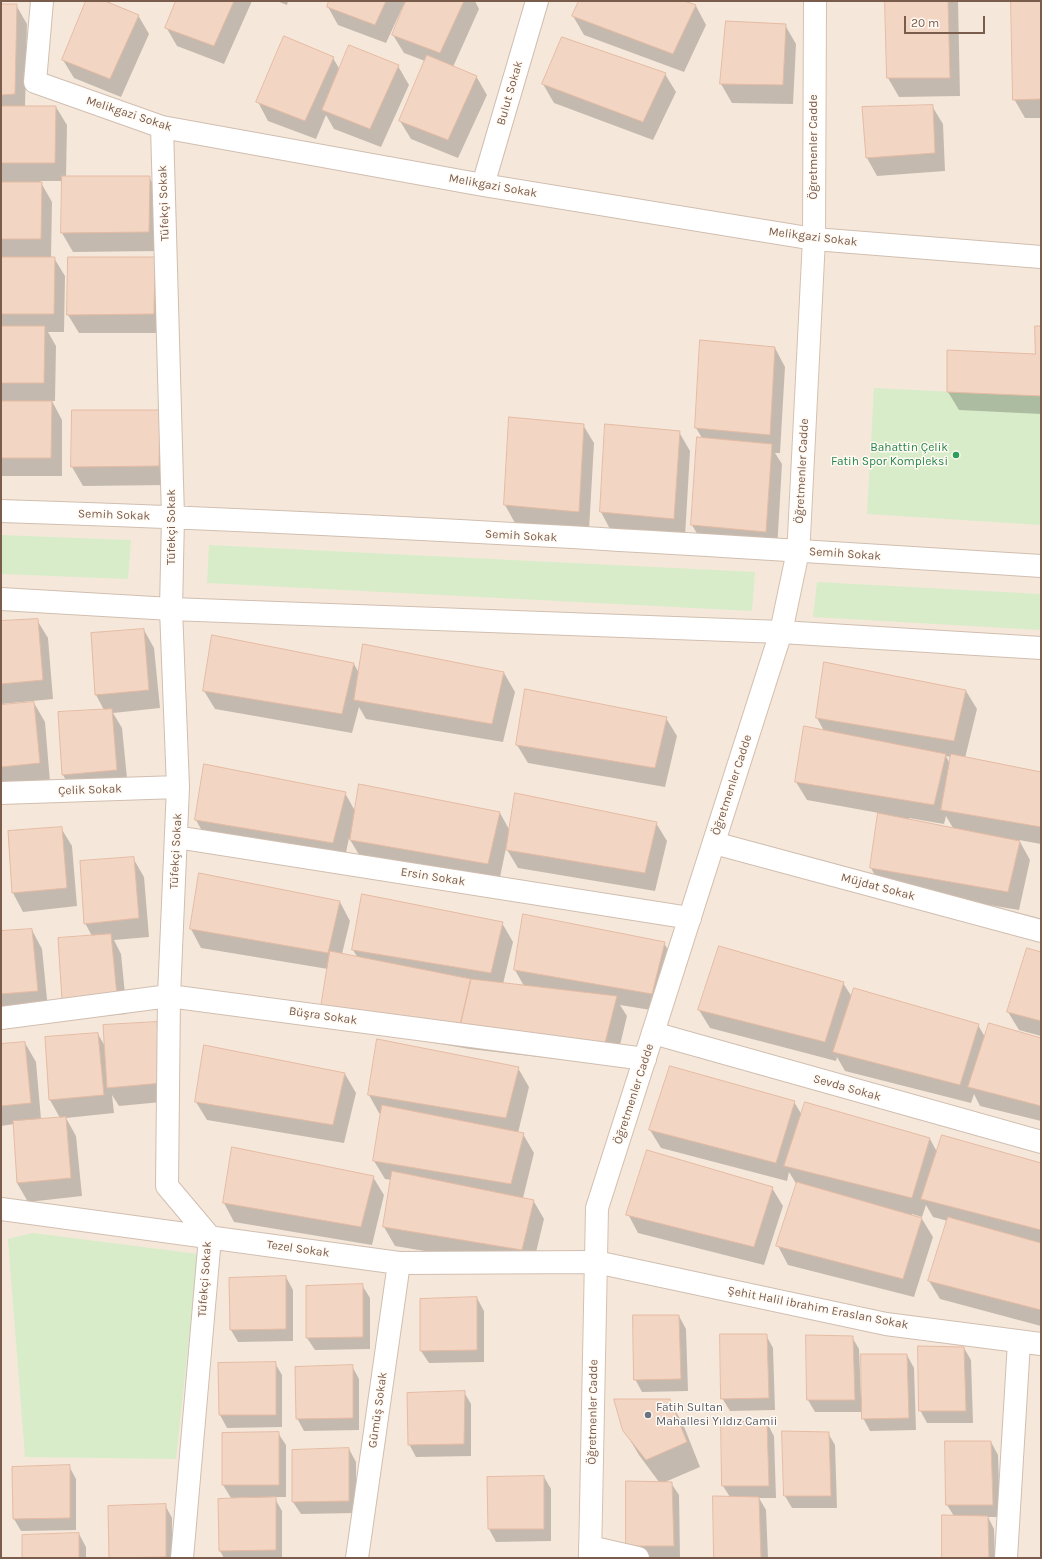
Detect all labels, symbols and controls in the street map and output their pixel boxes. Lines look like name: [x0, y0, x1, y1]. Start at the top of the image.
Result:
scale bar: [906, 8, 987, 34]
text: 20 m: [911, 16, 939, 30]
street label: Bulut Sokak: [494, 59, 526, 127]
street label: Melikgazi Sokak: [84, 93, 174, 135]
street label: Öğretmenler Cadde: [807, 94, 821, 200]
street label: Tüfekçi Sokak: [155, 165, 173, 241]
street label: Melikgazi Sokak: [448, 171, 538, 201]
street label: Melikgazi Sokak: [768, 224, 858, 250]
street label: Öğretmenler Cadde: [792, 418, 812, 524]
place label: Bahattin Çelik Fatih Spor Kompleksi: [831, 441, 948, 469]
marker: Bahattin Çelik Fatih Spor Kompleksi: [951, 450, 961, 460]
street label: Tüfekçi Sokak: [165, 489, 179, 565]
street label: Semih Sokak: [78, 507, 150, 523]
street label: Semih Sokak: [485, 527, 557, 545]
street label: Semih Sokak: [808, 544, 882, 564]
street label: Öğretmenler Cadde: [709, 733, 755, 837]
street label: Çelik Sokak: [58, 782, 122, 798]
street label: Tüfekçi Sokak: [167, 813, 185, 889]
street label: Ersin Sokak: [400, 865, 466, 889]
street label: Müjdat Sokak: [839, 870, 917, 904]
street label: Büşra Sokak: [288, 1004, 358, 1028]
street label: Öğretmenler Cadde: [611, 1042, 657, 1146]
street label: Sevda Sokak: [811, 1071, 883, 1105]
street label: Tezel Sokak: [266, 1237, 330, 1261]
street label: Tüfekçi Sokak: [195, 1241, 215, 1317]
street label: Şehit Halil ibrahim Eraslan Sokak: [726, 1283, 910, 1333]
street label: Öğretmenler Cadde: [585, 1359, 601, 1465]
street label: Gümüş Sokak: [366, 1371, 390, 1449]
place label: Fatih Sultan Mahallesi Yıldız Camii: [656, 1401, 777, 1429]
marker: Fatih Sultan Mahallesi Yıldız Camii: [643, 1410, 653, 1420]

